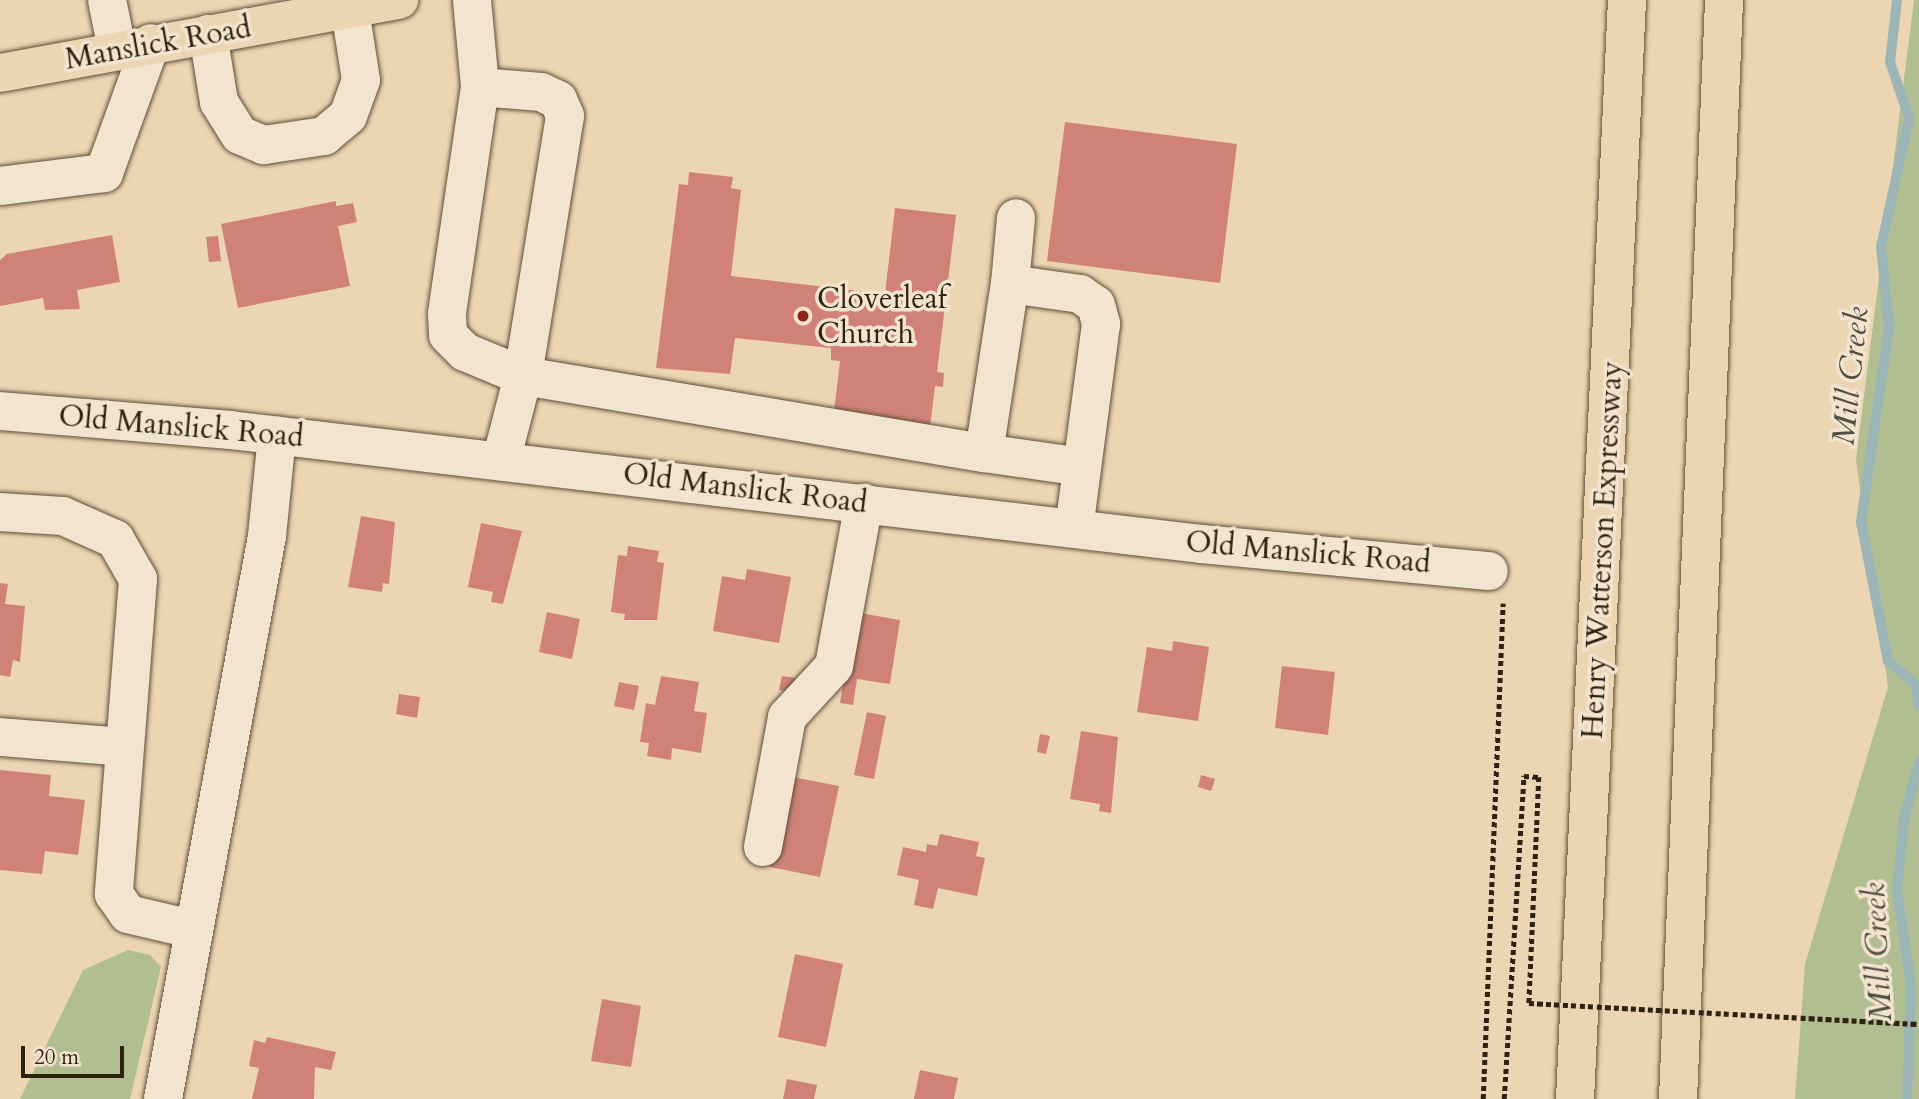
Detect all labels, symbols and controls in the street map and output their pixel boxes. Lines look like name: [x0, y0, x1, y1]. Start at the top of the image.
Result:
street label: Manslick Road: [62, 10, 254, 78]
place label: Cloverleaf Church: [817, 281, 947, 352]
water label: Mill Creek: [1825, 305, 1877, 447]
marker: Cloverleaf Church: [795, 308, 811, 324]
street label: Henry Watterson Expressway: [1575, 360, 1631, 740]
street label: Old Manslick Road: [57, 398, 305, 456]
street label: Old Manslick Road: [621, 456, 869, 522]
street label: Old Manslick Road: [1184, 524, 1432, 582]
water label: Mill Creek: [1855, 882, 1901, 1022]
scale bar: [24, 1032, 128, 1076]
text: 20 m: [34, 1043, 79, 1072]

